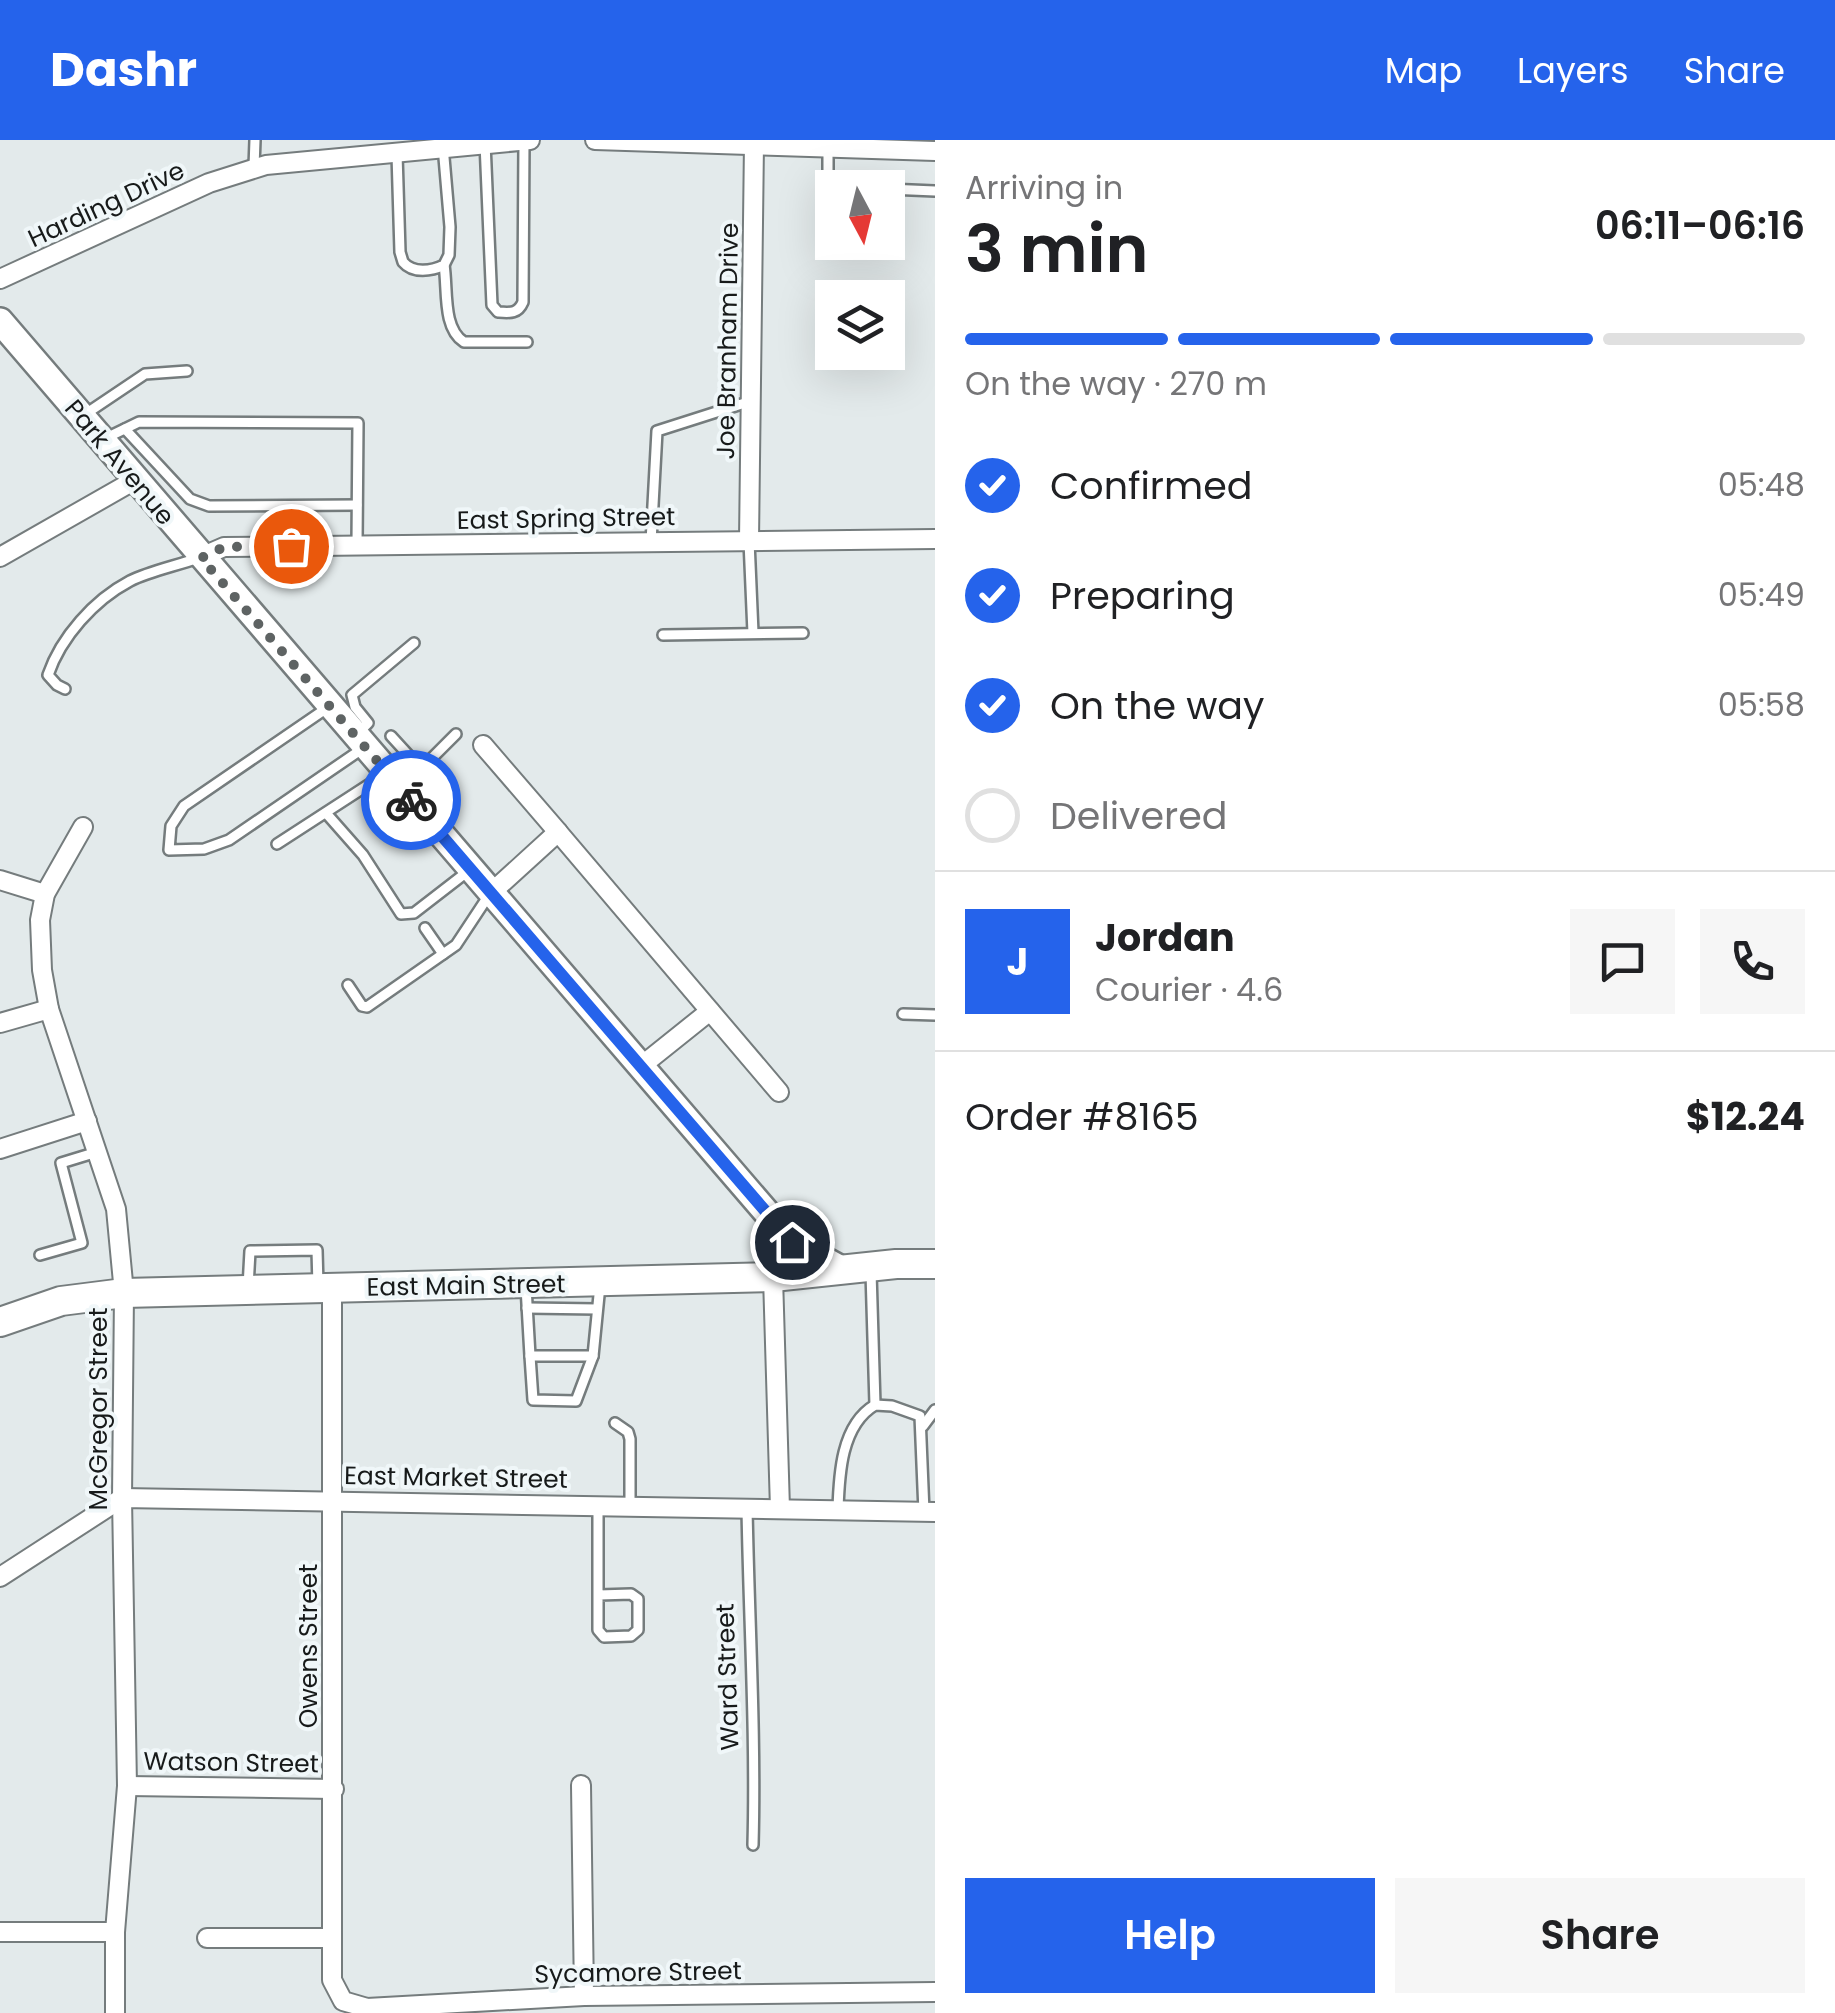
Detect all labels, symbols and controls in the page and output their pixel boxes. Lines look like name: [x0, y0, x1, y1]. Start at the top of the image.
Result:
text: Dashr: [50, 36, 197, 103]
text: Map: [1385, 46, 1462, 95]
text: Layers: [1517, 46, 1629, 95]
text: Share: [1684, 46, 1785, 95]
street label: Harding Drive: [22, 153, 190, 256]
text: Arriving in: [965, 165, 1123, 210]
north arrow: [815, 170, 905, 260]
map controls: [815, 170, 905, 370]
text: 06:11–06:16: [1595, 199, 1805, 252]
text: 3 min: [965, 204, 1149, 295]
street label: Joe Branham Drive: [708, 222, 747, 460]
button: layers: [815, 280, 905, 370]
text: On the way · 270 m: [965, 361, 1267, 406]
street label: Park Avenue: [57, 392, 183, 533]
icon: check: [965, 458, 1020, 513]
text: Confirmed: [1050, 459, 1252, 512]
text: 05:48: [1718, 462, 1805, 507]
street label: East Spring Street: [457, 499, 675, 538]
pin: [249, 504, 334, 589]
icon: bag: [264, 519, 319, 574]
icon: check: [965, 568, 1020, 623]
text: Preparing: [1050, 569, 1235, 622]
text: 05:49: [1718, 572, 1805, 617]
icon: check: [965, 678, 1020, 733]
text: On the way: [1050, 679, 1264, 732]
text: 05:58: [1718, 682, 1805, 727]
courier: [361, 750, 461, 850]
icon: bike: [384, 773, 439, 828]
text: Delivered: [1050, 789, 1227, 842]
button: chat: [1570, 909, 1675, 1014]
button: phone: [1700, 909, 1805, 1014]
text: Jordan: [1095, 911, 1235, 964]
text: J: [1007, 935, 1028, 988]
text: Courier · 4.6: [1095, 967, 1283, 1012]
text: Order #8165: [965, 1090, 1199, 1143]
text: $12.24: [1686, 1090, 1805, 1143]
pin: [750, 1200, 835, 1285]
icon: home: [765, 1215, 820, 1270]
street label: East Main Street: [366, 1266, 566, 1305]
street label: McGregor Street: [81, 1307, 116, 1511]
street label: East Market Street: [344, 1458, 568, 1497]
street label: Owens Street: [291, 1564, 326, 1728]
street label: Ward Street: [707, 1603, 748, 1751]
street label: Watson Street: [143, 1743, 319, 1782]
button: Help: [965, 1878, 1375, 1993]
button: Share: [1395, 1878, 1805, 1993]
street label: Sycamore Street: [534, 1953, 742, 1992]

